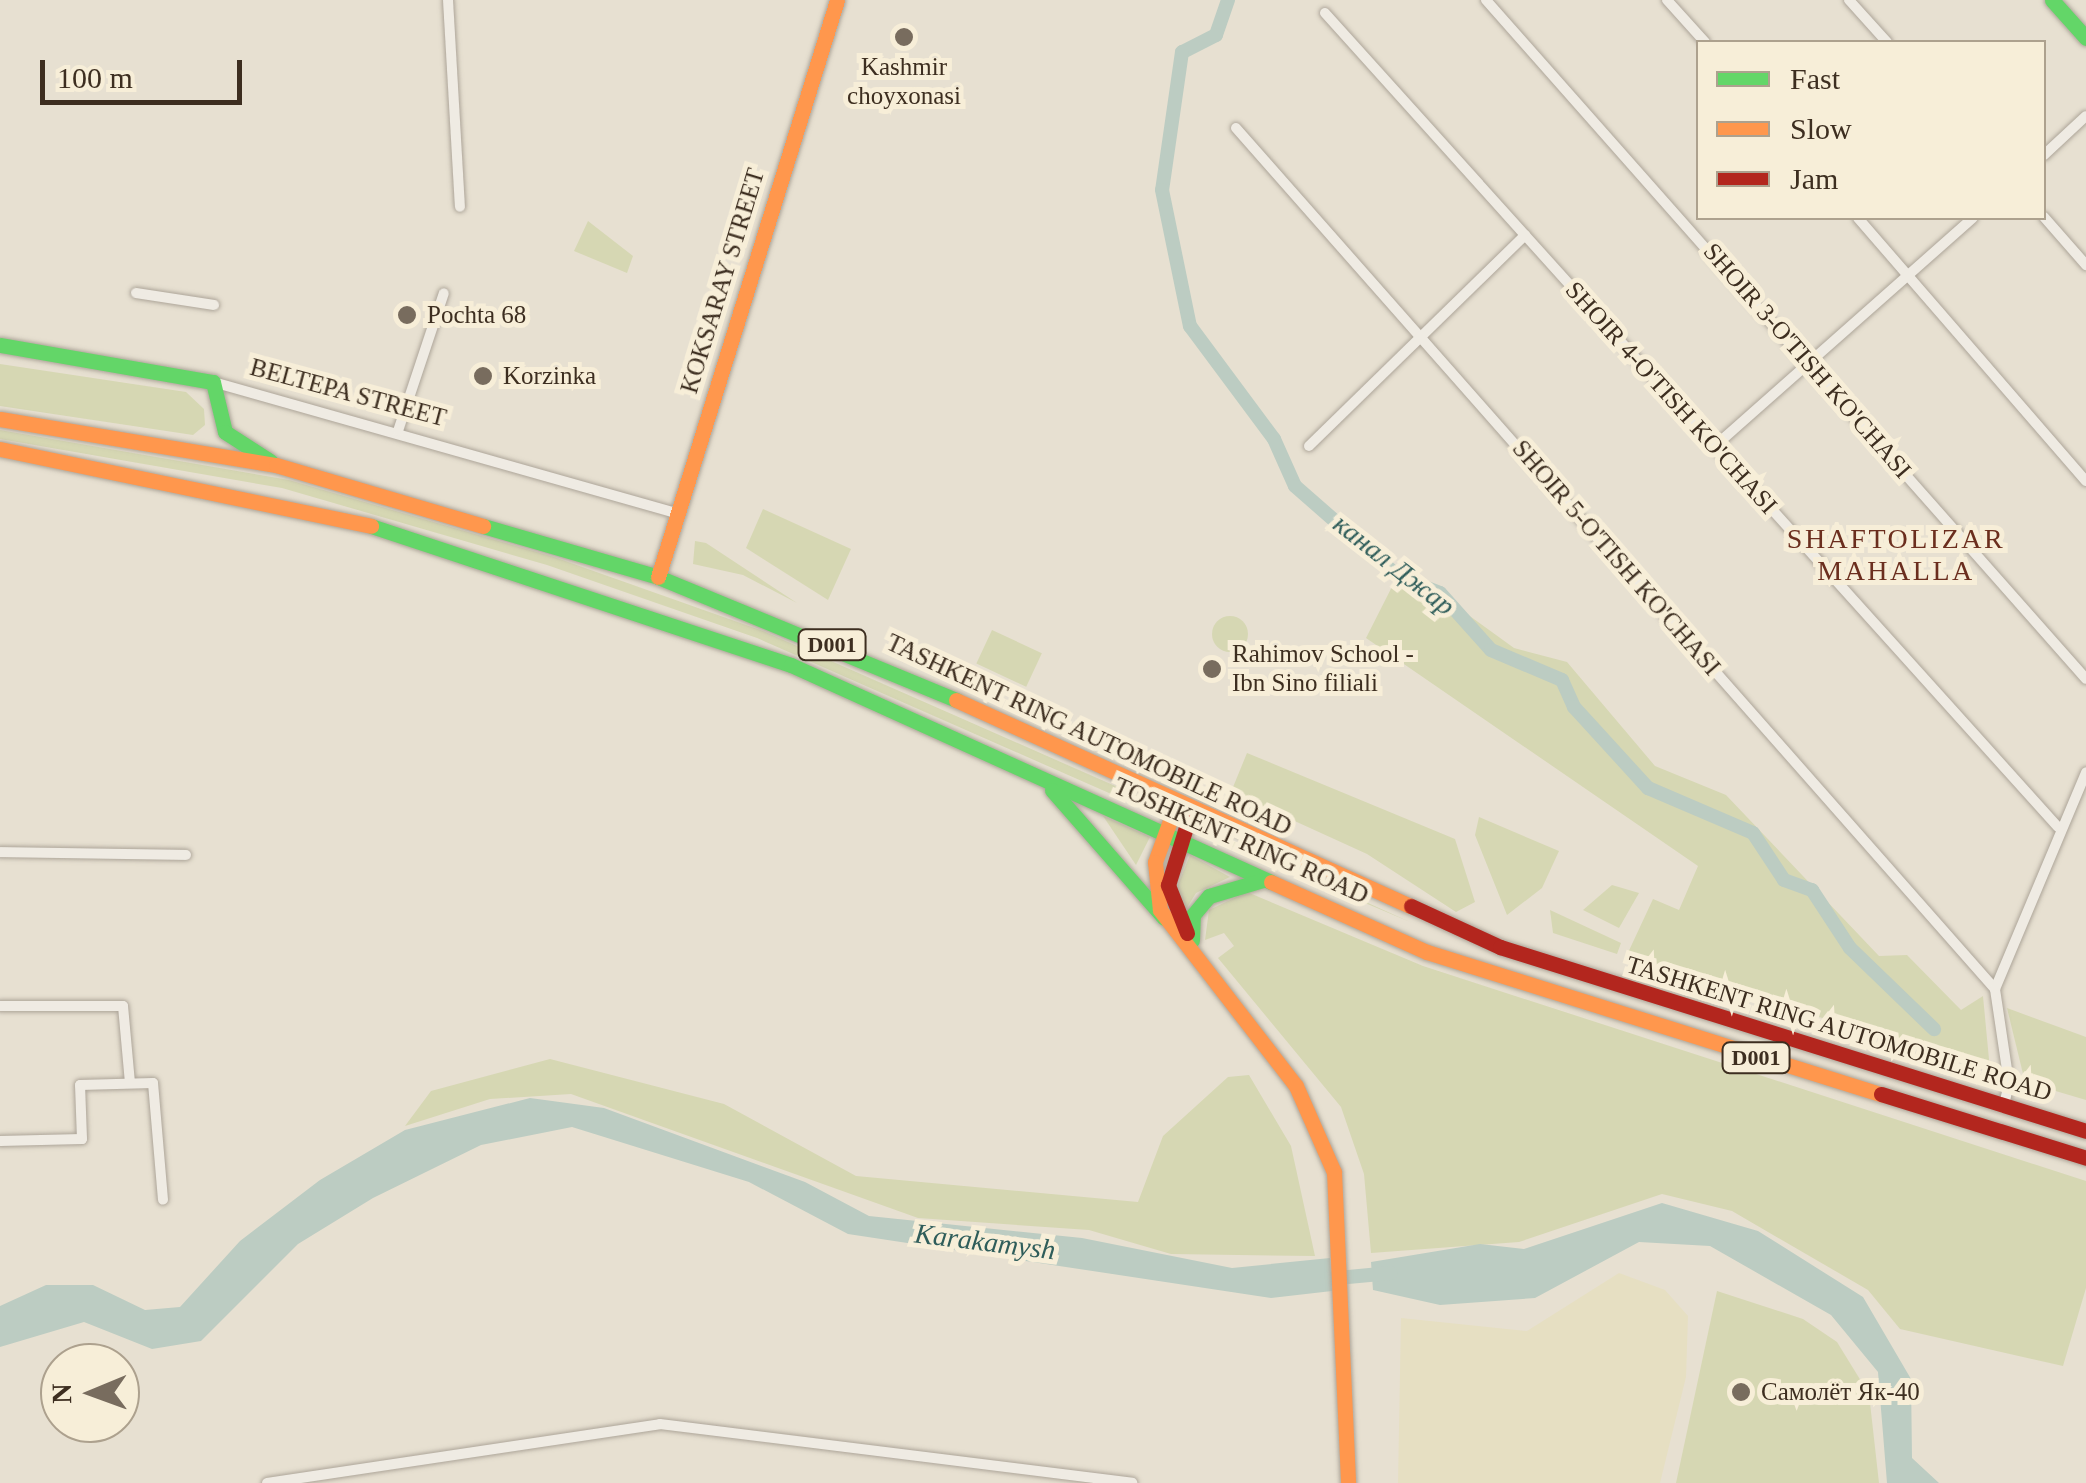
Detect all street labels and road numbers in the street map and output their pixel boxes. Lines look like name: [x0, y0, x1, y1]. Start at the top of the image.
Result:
street label: KOKSARAY STREET: [674, 164, 772, 398]
street label: SHOIR 3-O'TISH KO'CHASI: [1697, 237, 1917, 485]
street label: SHOIR 4-O'TISH KO'CHASI: [1559, 276, 1783, 520]
street label: BELTEPA STREET: [246, 352, 450, 434]
street label: SHOIR 5-O'TISH KO'CHASI: [1506, 434, 1726, 682]
street label: TASHKENT RING AUTOMOBILE ROAD: [881, 627, 1297, 843]
road number: D001: [797, 628, 867, 662]
street label: TOSHKENT RING ROAD: [1109, 771, 1373, 911]
street label: TASHKENT RING AUTOMOBILE ROAD: [1622, 950, 2056, 1108]
road number: D001: [1721, 1041, 1791, 1075]

